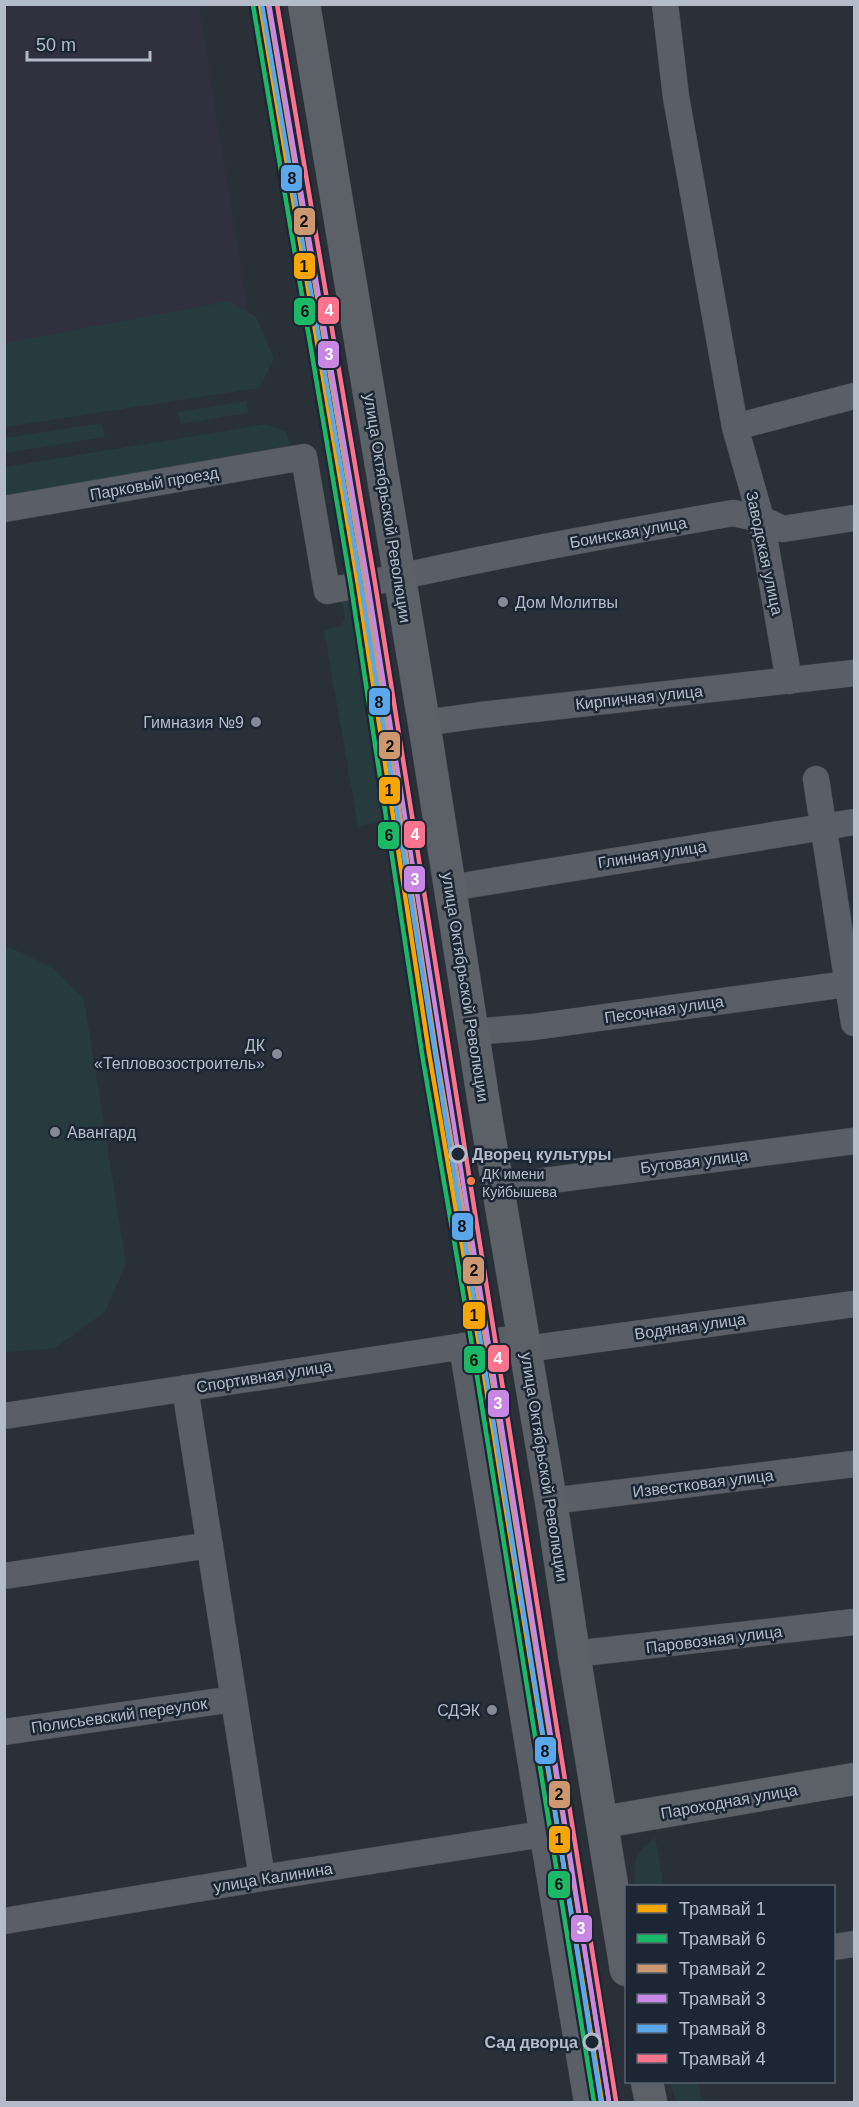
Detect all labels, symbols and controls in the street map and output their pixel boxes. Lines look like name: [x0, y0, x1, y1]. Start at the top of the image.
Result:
scale bar: [27, 24, 150, 62]
text: 50 m: [36, 35, 76, 55]
line badge: 8: [280, 164, 303, 192]
text: 8: [288, 170, 297, 187]
line badge: 2: [293, 207, 316, 236]
text: 2: [300, 213, 309, 230]
line badge: 1: [293, 252, 316, 280]
text: 1: [300, 258, 309, 275]
line badge: 4: [317, 296, 340, 325]
line badge: 6: [293, 297, 316, 326]
text: 4: [325, 302, 334, 319]
text: 6: [301, 303, 310, 320]
line badge: 3: [317, 340, 340, 369]
text: 3: [325, 346, 334, 363]
street label: улица Октябрьской Революции: [361, 392, 414, 624]
street label: Парковый проезд: [89, 464, 220, 503]
street label: Заводская улица: [743, 490, 786, 617]
street label: Боинская улица: [568, 514, 688, 551]
place label: Дом Молитвы: [515, 594, 618, 611]
marker: Дом Молитвы: [496, 595, 510, 609]
street label: Кирпичная улица: [575, 682, 704, 713]
line badge: 8: [368, 687, 391, 716]
text: 8: [375, 694, 384, 711]
place label: Гимназия №9: [143, 714, 244, 731]
marker: Гимназия №9: [249, 715, 263, 729]
line badge: 2: [378, 731, 401, 760]
text: 2: [386, 738, 395, 755]
line badge: 1: [378, 776, 401, 805]
text: 1: [385, 782, 394, 799]
line badge: 4: [403, 820, 426, 849]
line badge: 6: [377, 821, 400, 850]
text: 4: [411, 826, 420, 843]
text: 6: [385, 827, 394, 844]
street label: Глинная улица: [597, 838, 708, 871]
line badge: 3: [403, 865, 426, 893]
text: 3: [411, 871, 420, 888]
street label: улица Октябрьской Революции: [439, 871, 492, 1103]
street label: Песочная улица: [603, 993, 725, 1026]
place label: ДК «Тепловозостроитель»: [94, 1037, 266, 1072]
marker: ДК «Тепловозостроитель»: [270, 1047, 284, 1061]
place label: Авангард: [67, 1124, 137, 1141]
marker: Авангард: [48, 1125, 62, 1139]
marker: Дворец культуры: [449, 1145, 467, 1163]
place label: Дворец культуры: [472, 1146, 611, 1163]
street label: Бутовая улица: [639, 1146, 749, 1177]
place label: ДК имени Куйбышева: [482, 1166, 557, 1200]
marker: ДК имени Куйбышева: [465, 1175, 477, 1187]
line badge: 8: [451, 1212, 474, 1241]
text: 8: [458, 1218, 467, 1235]
line badge: 2: [462, 1256, 485, 1285]
text: 2: [470, 1262, 479, 1279]
line badge: 1: [462, 1301, 486, 1330]
text: 1: [470, 1307, 479, 1324]
street label: Водяная улица: [633, 1310, 747, 1343]
line badge: 4: [487, 1344, 510, 1373]
line badge: 6: [463, 1345, 486, 1374]
text: 4: [494, 1350, 503, 1367]
street label: улица Октябрьской Революции: [518, 1351, 571, 1583]
text: 6: [470, 1352, 479, 1369]
street label: Спортивная улица: [195, 1357, 333, 1396]
line badge: 3: [487, 1389, 510, 1418]
text: 3: [494, 1395, 503, 1412]
street label: Известковая улица: [632, 1466, 775, 1501]
street label: Паровозная улица: [645, 1623, 783, 1656]
street label: Полисьевский переулок: [30, 1695, 209, 1736]
place label: СДЭК: [437, 1702, 481, 1719]
marker: СДЭК: [485, 1703, 499, 1717]
line badge: 8: [534, 1736, 557, 1765]
text: 8: [541, 1743, 550, 1760]
line badge: 2: [548, 1780, 571, 1809]
street label: Пароходная улица: [659, 1781, 799, 1822]
text: 2: [555, 1786, 564, 1803]
line badge: 1: [548, 1825, 571, 1854]
text: 1: [555, 1831, 564, 1848]
street label: улица Калинина: [212, 1860, 334, 1895]
line badge: 6: [547, 1870, 571, 1899]
text: 6: [555, 1876, 564, 1893]
legend: [625, 1885, 835, 2083]
text: Трамвай 1: [679, 1899, 766, 1919]
line badge: 3: [570, 1914, 593, 1943]
text: 3: [577, 1920, 586, 1937]
text: Трамвай 6: [679, 1929, 766, 1949]
text: Трамвай 2: [679, 1959, 766, 1979]
text: Трамвай 3: [679, 1989, 766, 2009]
text: Трамвай 8: [679, 2019, 766, 2039]
marker: Сад дворца: [583, 2033, 601, 2051]
place label: Сад дворца: [484, 2034, 578, 2051]
text: Трамвай 4: [679, 2049, 766, 2069]

